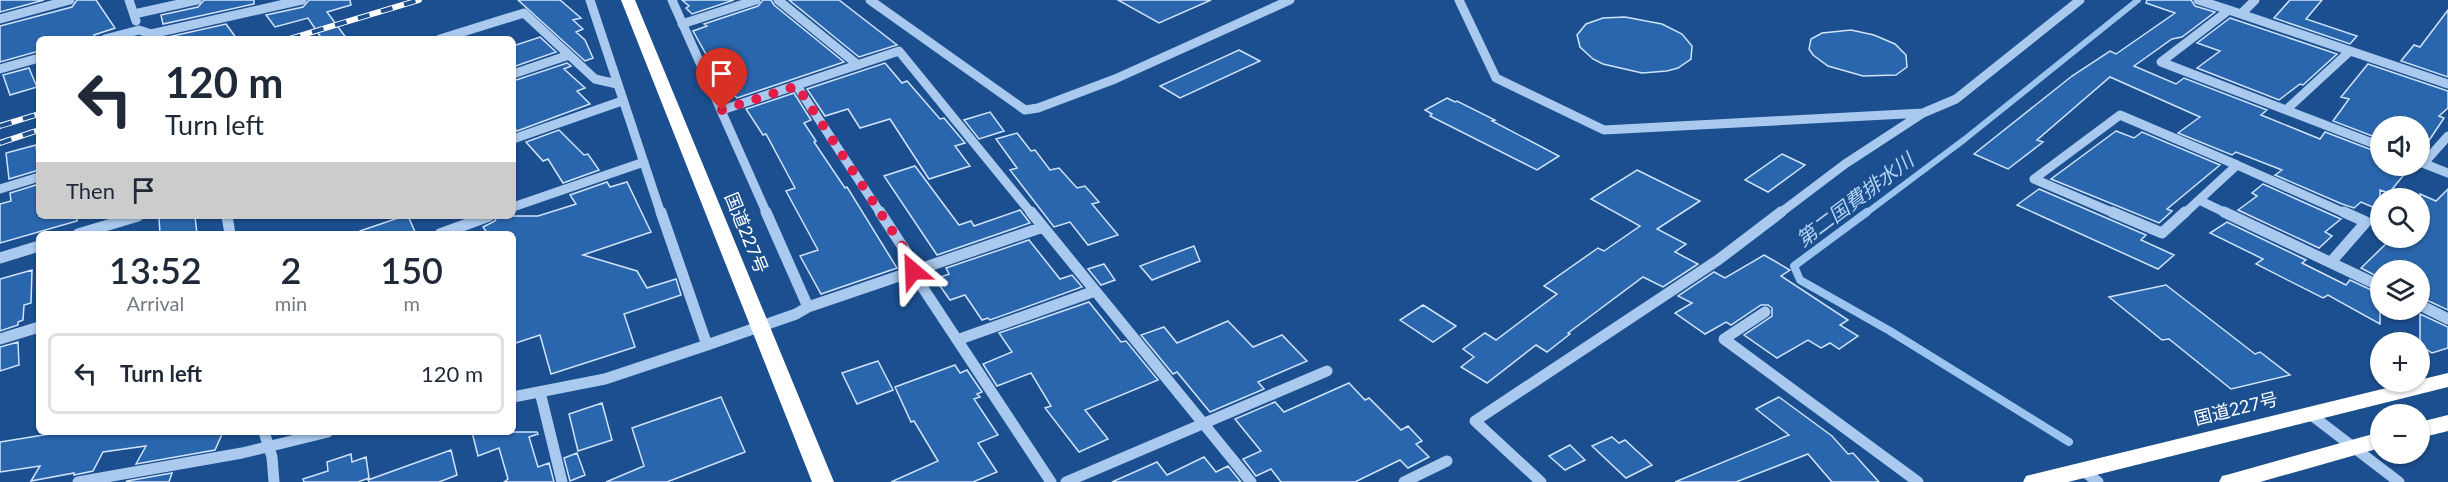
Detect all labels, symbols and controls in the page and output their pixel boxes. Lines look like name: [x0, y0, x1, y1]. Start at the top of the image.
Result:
pin: [696, 48, 747, 110]
text: 120 m: [165, 57, 283, 107]
icon: arrive: [705, 57, 738, 90]
icon: left: [66, 60, 144, 138]
text: Turn left: [165, 108, 264, 141]
map controls: [2370, 116, 2430, 464]
button: sound: [2370, 116, 2430, 176]
water label: 第二国費排水川: [1791, 146, 1919, 251]
icon: arrive: [127, 174, 160, 207]
text: Then: [66, 177, 115, 204]
button: search: [2370, 188, 2430, 248]
street label: 国道227号: [721, 189, 773, 276]
position arrow: [881, 239, 945, 303]
text: 13:52: [109, 248, 202, 292]
text: 2: [281, 248, 301, 292]
text: 150: [380, 248, 443, 292]
button: layers: [2370, 260, 2430, 320]
text: Arrival: [127, 291, 184, 315]
text: min: [275, 291, 307, 315]
text: m: [403, 291, 420, 315]
button: +: [2370, 332, 2430, 392]
icon: left: [69, 357, 102, 390]
text: Turn left: [120, 360, 202, 387]
text: 120 m: [421, 360, 483, 387]
street label: 国道227号: [2192, 387, 2280, 429]
button: −: [2370, 404, 2430, 464]

